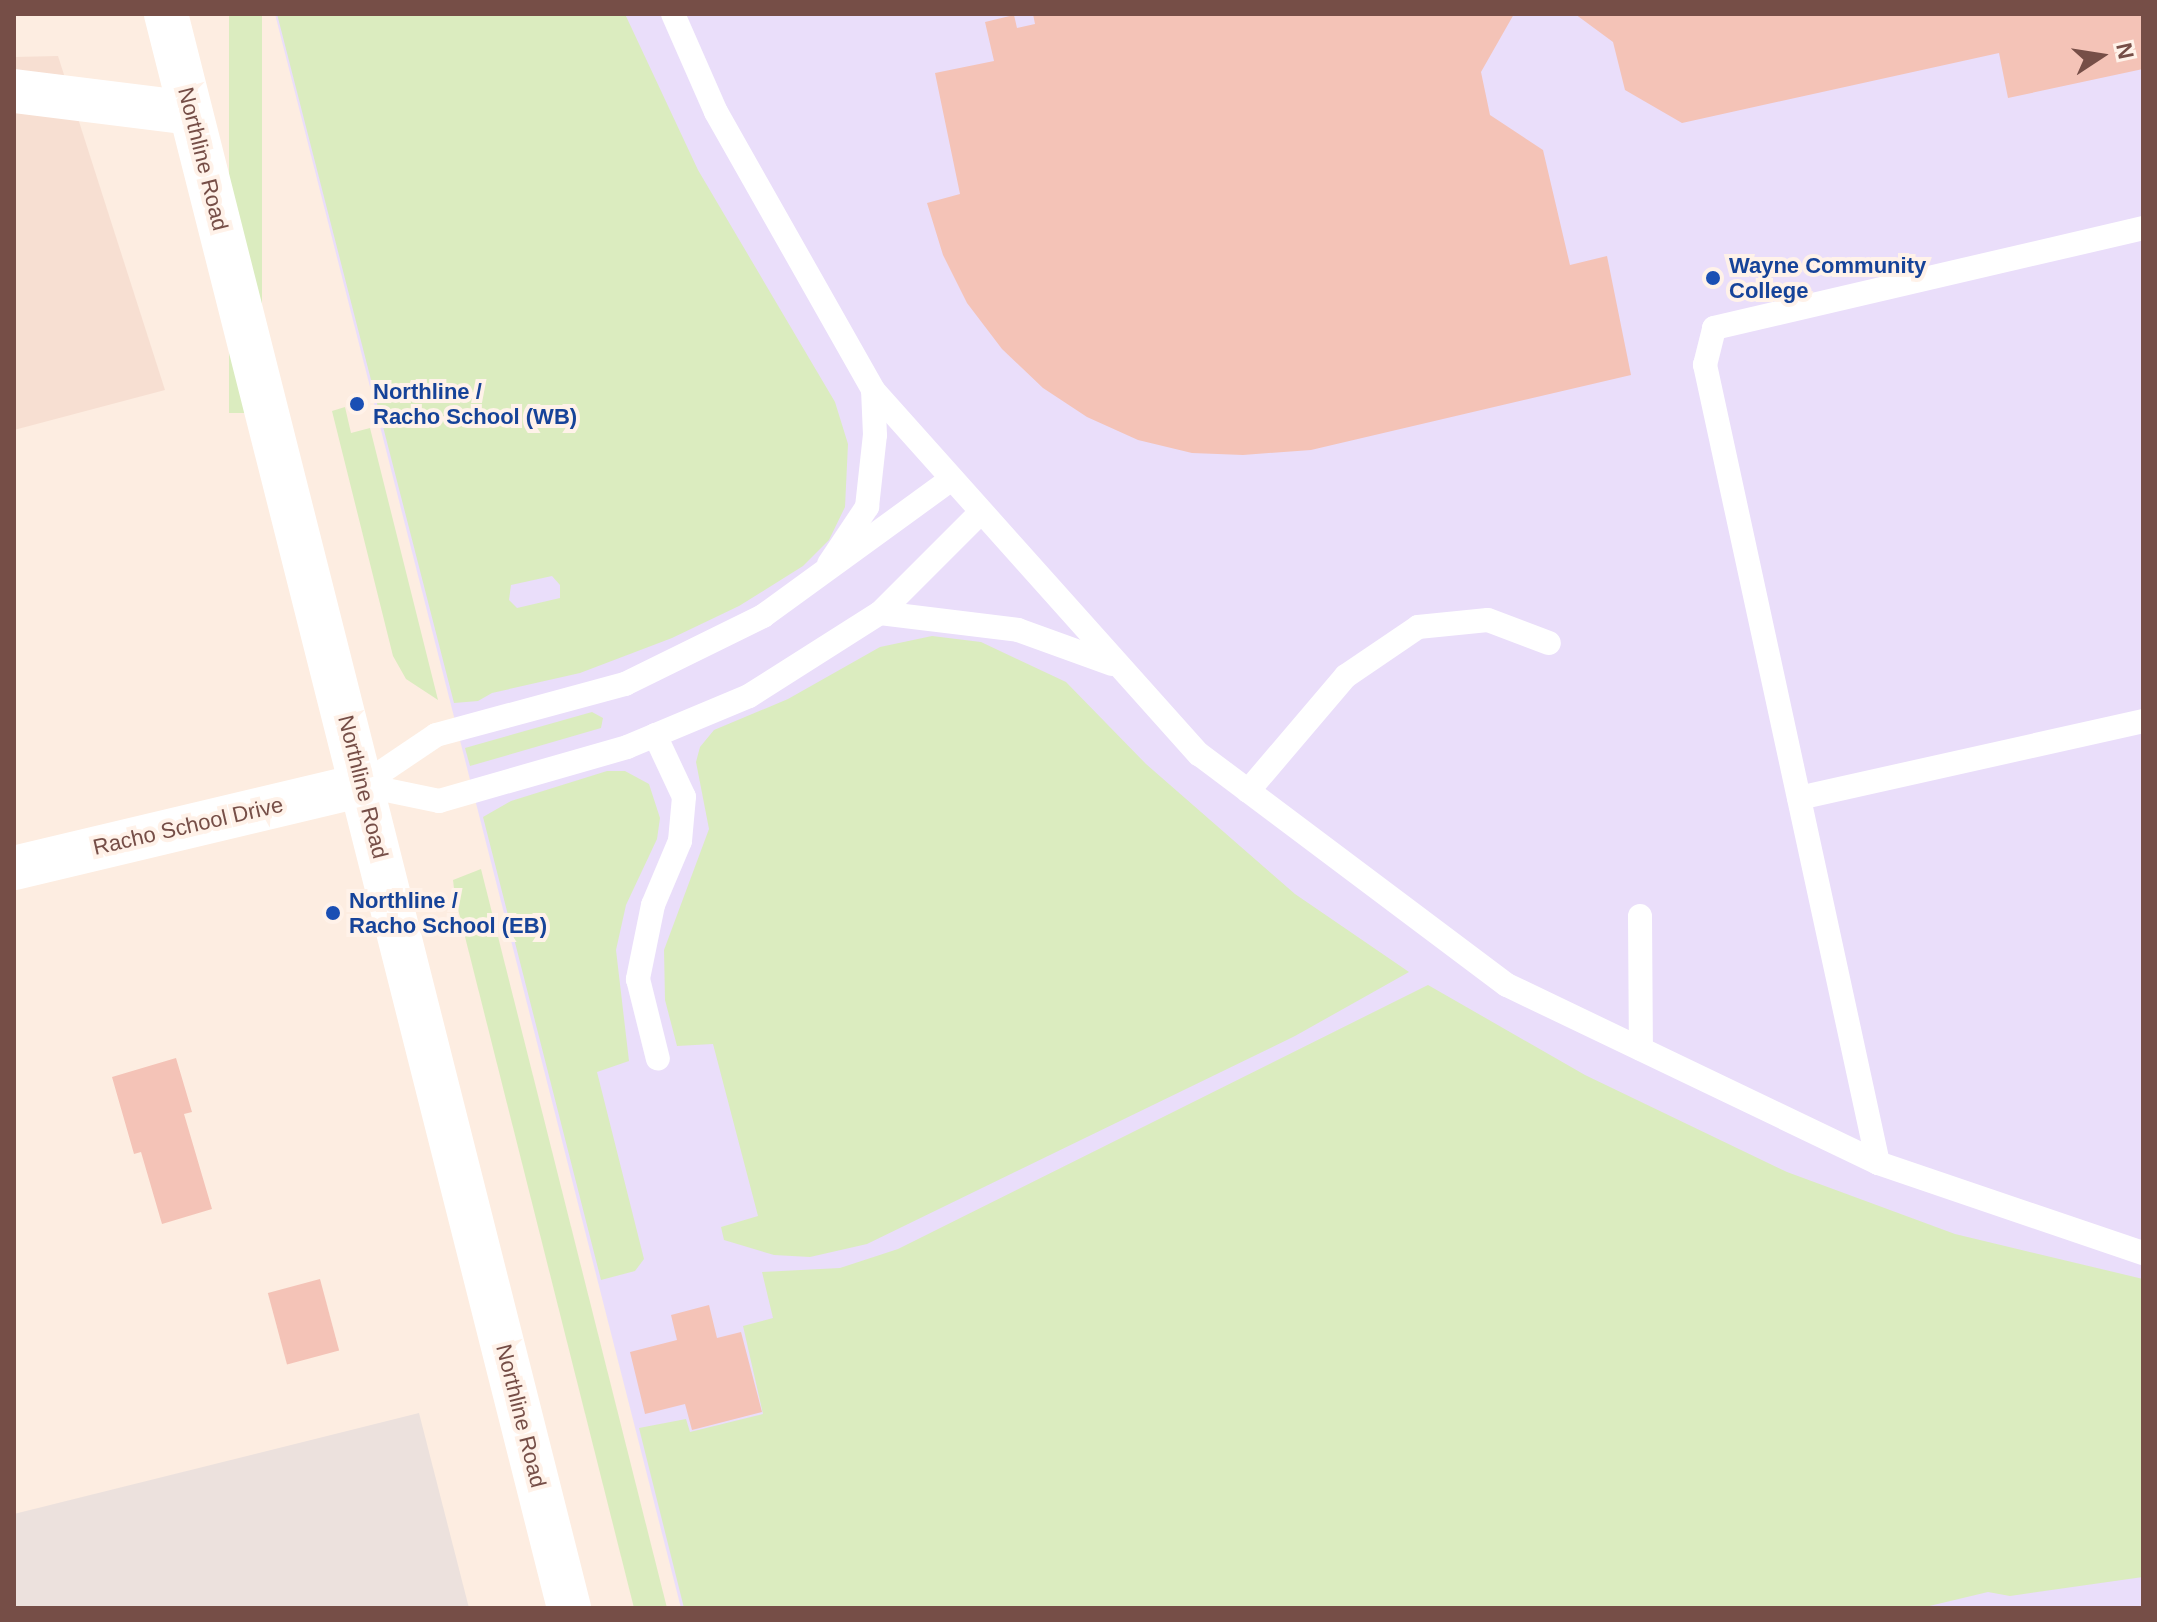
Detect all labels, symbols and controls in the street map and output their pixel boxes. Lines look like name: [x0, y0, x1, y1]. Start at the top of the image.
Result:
north arrow: [2061, 16, 2141, 96]
text: N: [2111, 41, 2139, 61]
street label: Northline Road: [172, 85, 234, 233]
place label: Wayne Community College: [1729, 252, 1926, 304]
marker: Wayne Community College: [1704, 269, 1722, 287]
place label: Northline / Racho School (WB): [373, 378, 577, 430]
marker: Northline / Racho School (WB): [348, 395, 366, 413]
street label: Northline Road: [332, 713, 394, 861]
street label: Racho School Drive: [90, 791, 286, 861]
place label: Northline / Racho School (EB): [349, 887, 547, 938]
marker: Northline / Racho School (EB): [324, 904, 342, 922]
street label: Northline Road: [490, 1342, 552, 1490]

